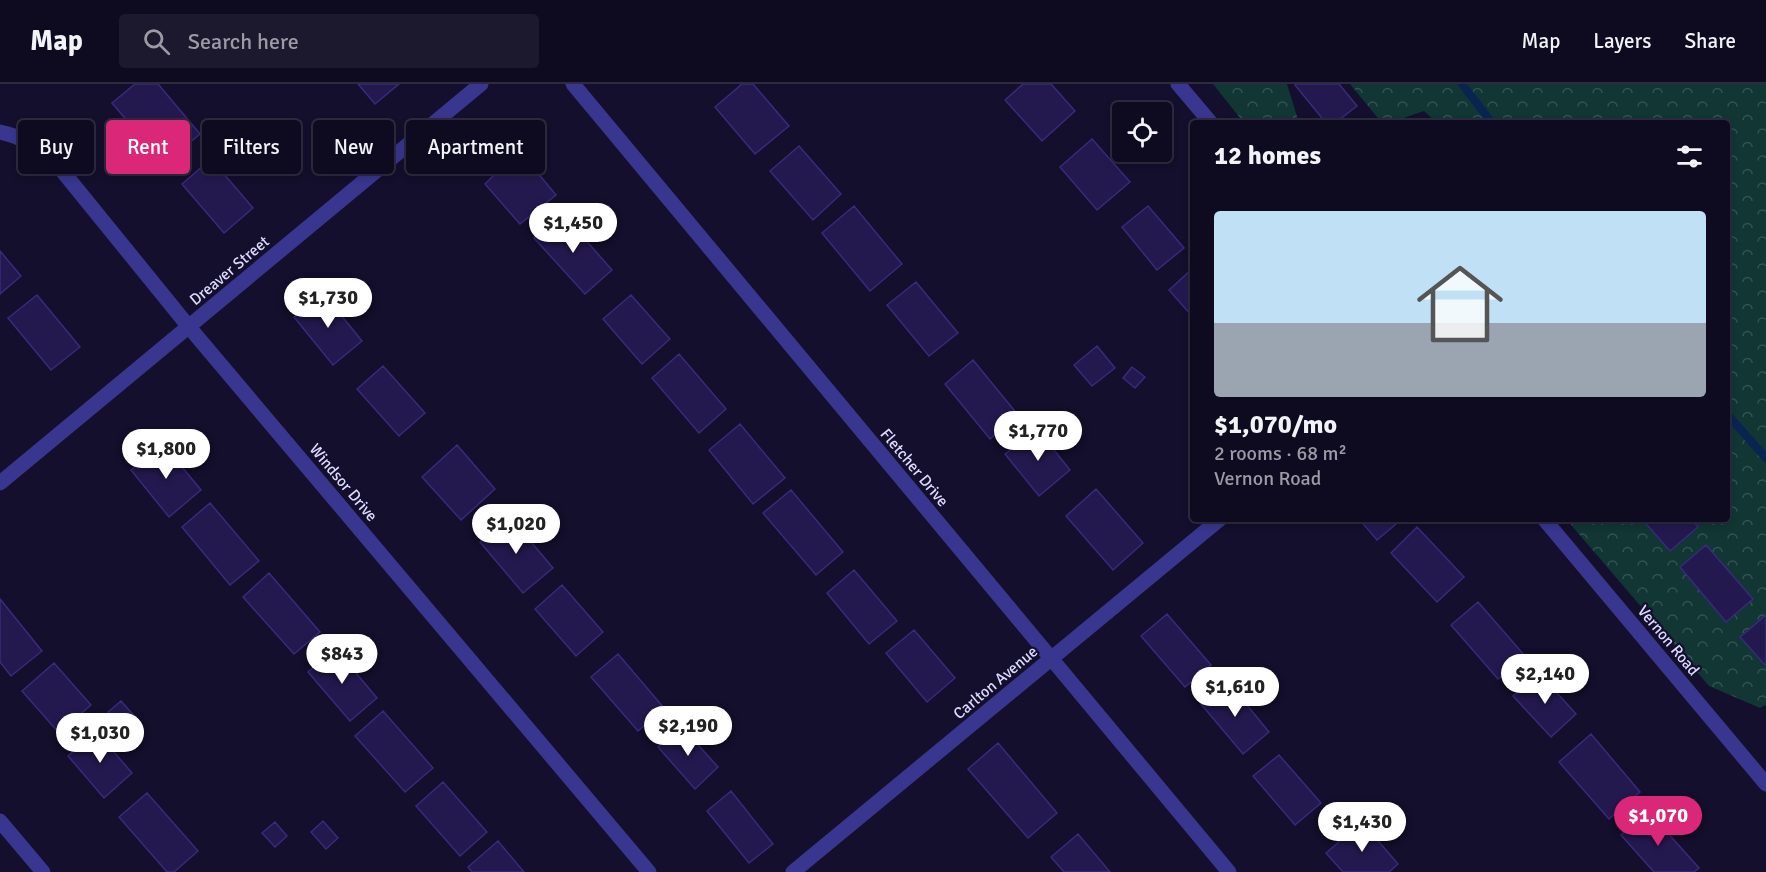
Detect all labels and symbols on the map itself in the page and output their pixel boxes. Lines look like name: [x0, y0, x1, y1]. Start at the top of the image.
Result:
pin: $1,450: [524, 203, 622, 254]
street label: Dreaver Street: [186, 231, 274, 310]
pin: $1,730: [279, 278, 377, 329]
pin: $1,770: [989, 411, 1087, 462]
street label: Fletcher Drive: [876, 425, 953, 511]
pin: $1,800: [117, 429, 215, 480]
street label: Windsor Drive: [305, 440, 382, 526]
pin: $1,020: [467, 504, 565, 555]
street label: Vernon Road: [1633, 601, 1703, 680]
pin: $843: [306, 634, 378, 685]
street label: Carlton Avenue: [949, 642, 1042, 724]
pin: $2,140: [1496, 654, 1594, 705]
pin: $1,610: [1186, 667, 1284, 718]
pin: $2,190: [639, 706, 737, 757]
pin: $1,030: [51, 713, 149, 764]
pin: $1,070: [1609, 796, 1707, 847]
pin: $1,430: [1313, 802, 1411, 853]

